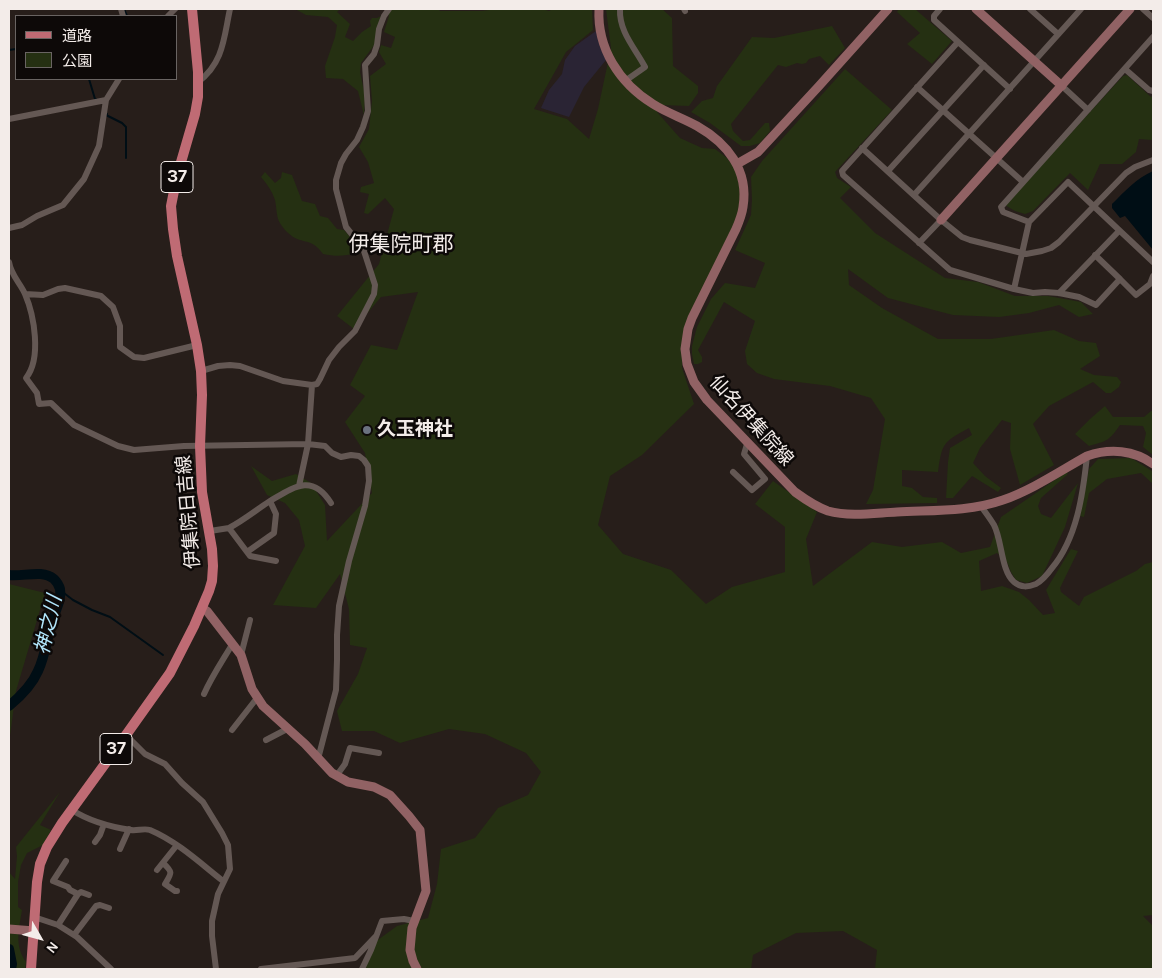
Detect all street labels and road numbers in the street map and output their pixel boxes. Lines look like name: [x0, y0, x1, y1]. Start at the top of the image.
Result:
road number: 37: [161, 162, 193, 192]
street label: 仙名伊集院線: [704, 371, 798, 471]
street label: 伊集院日吉線: [173, 454, 205, 570]
road number: 37: [100, 734, 132, 764]

